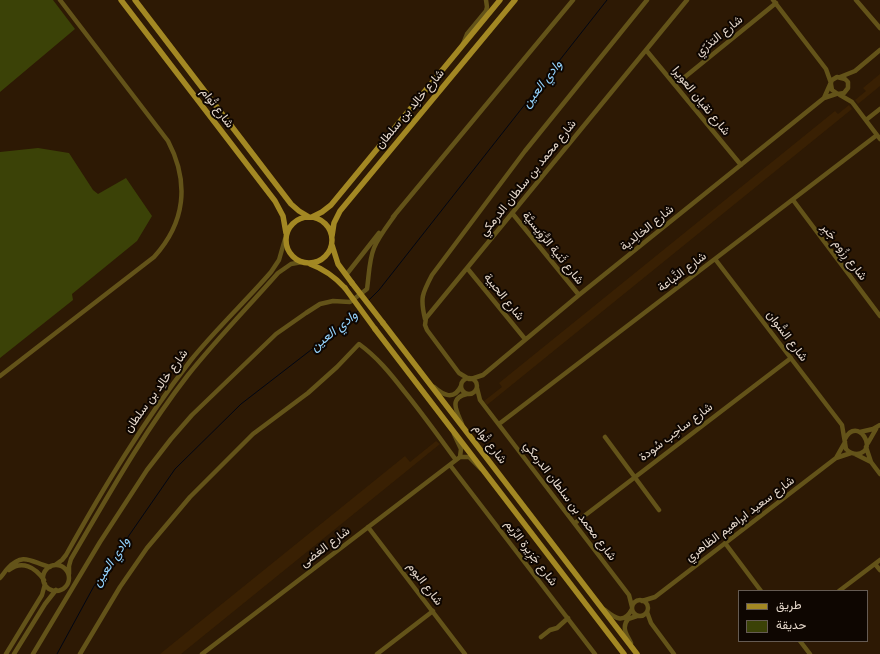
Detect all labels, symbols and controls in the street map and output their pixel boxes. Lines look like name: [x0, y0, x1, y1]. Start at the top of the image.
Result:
street label: شارع التذرّي: [692, 13, 746, 59]
water label: وادي العين: [519, 57, 565, 111]
street label: شارع نقيان العويرا: [669, 64, 733, 138]
street label: شارع خالِد بن سلطان: [373, 66, 447, 152]
street label: شارع تُوام: [197, 85, 237, 131]
street label: شارع محمد بن سلطان الدرمكي: [477, 117, 579, 239]
street label: شارع الخالِدية: [617, 202, 677, 254]
street label: شارع ثَنية الرُّوَيسيَّة: [519, 209, 587, 287]
street label: شارع رِزُوم جَبِر: [818, 221, 870, 283]
street label: شارع النَّباعة: [655, 249, 709, 295]
street label: شارع الحبية: [481, 271, 527, 323]
water label: وادي العين: [307, 307, 361, 355]
street label: شارع السُّوان: [763, 308, 811, 364]
street label: شارع خالِد بن سلطان: [121, 347, 191, 435]
street label: شارع ساحِب سُودة: [636, 400, 716, 464]
street label: شارع تُوام: [470, 421, 510, 467]
street label: شارع محمد بن سلطان الدرمكي: [520, 439, 620, 563]
street label: شارع سعيد ابراهيم الظاهري: [683, 473, 797, 565]
street label: شارع جَزِيرة الرِّيم: [502, 517, 560, 589]
street label: شارع الغضى: [297, 524, 353, 570]
water label: وادي العين: [89, 534, 133, 590]
street label: شارع البوم: [404, 560, 446, 608]
legend: [738, 590, 868, 642]
text: طريق: [776, 597, 801, 612]
text: حديقة: [776, 617, 806, 632]

